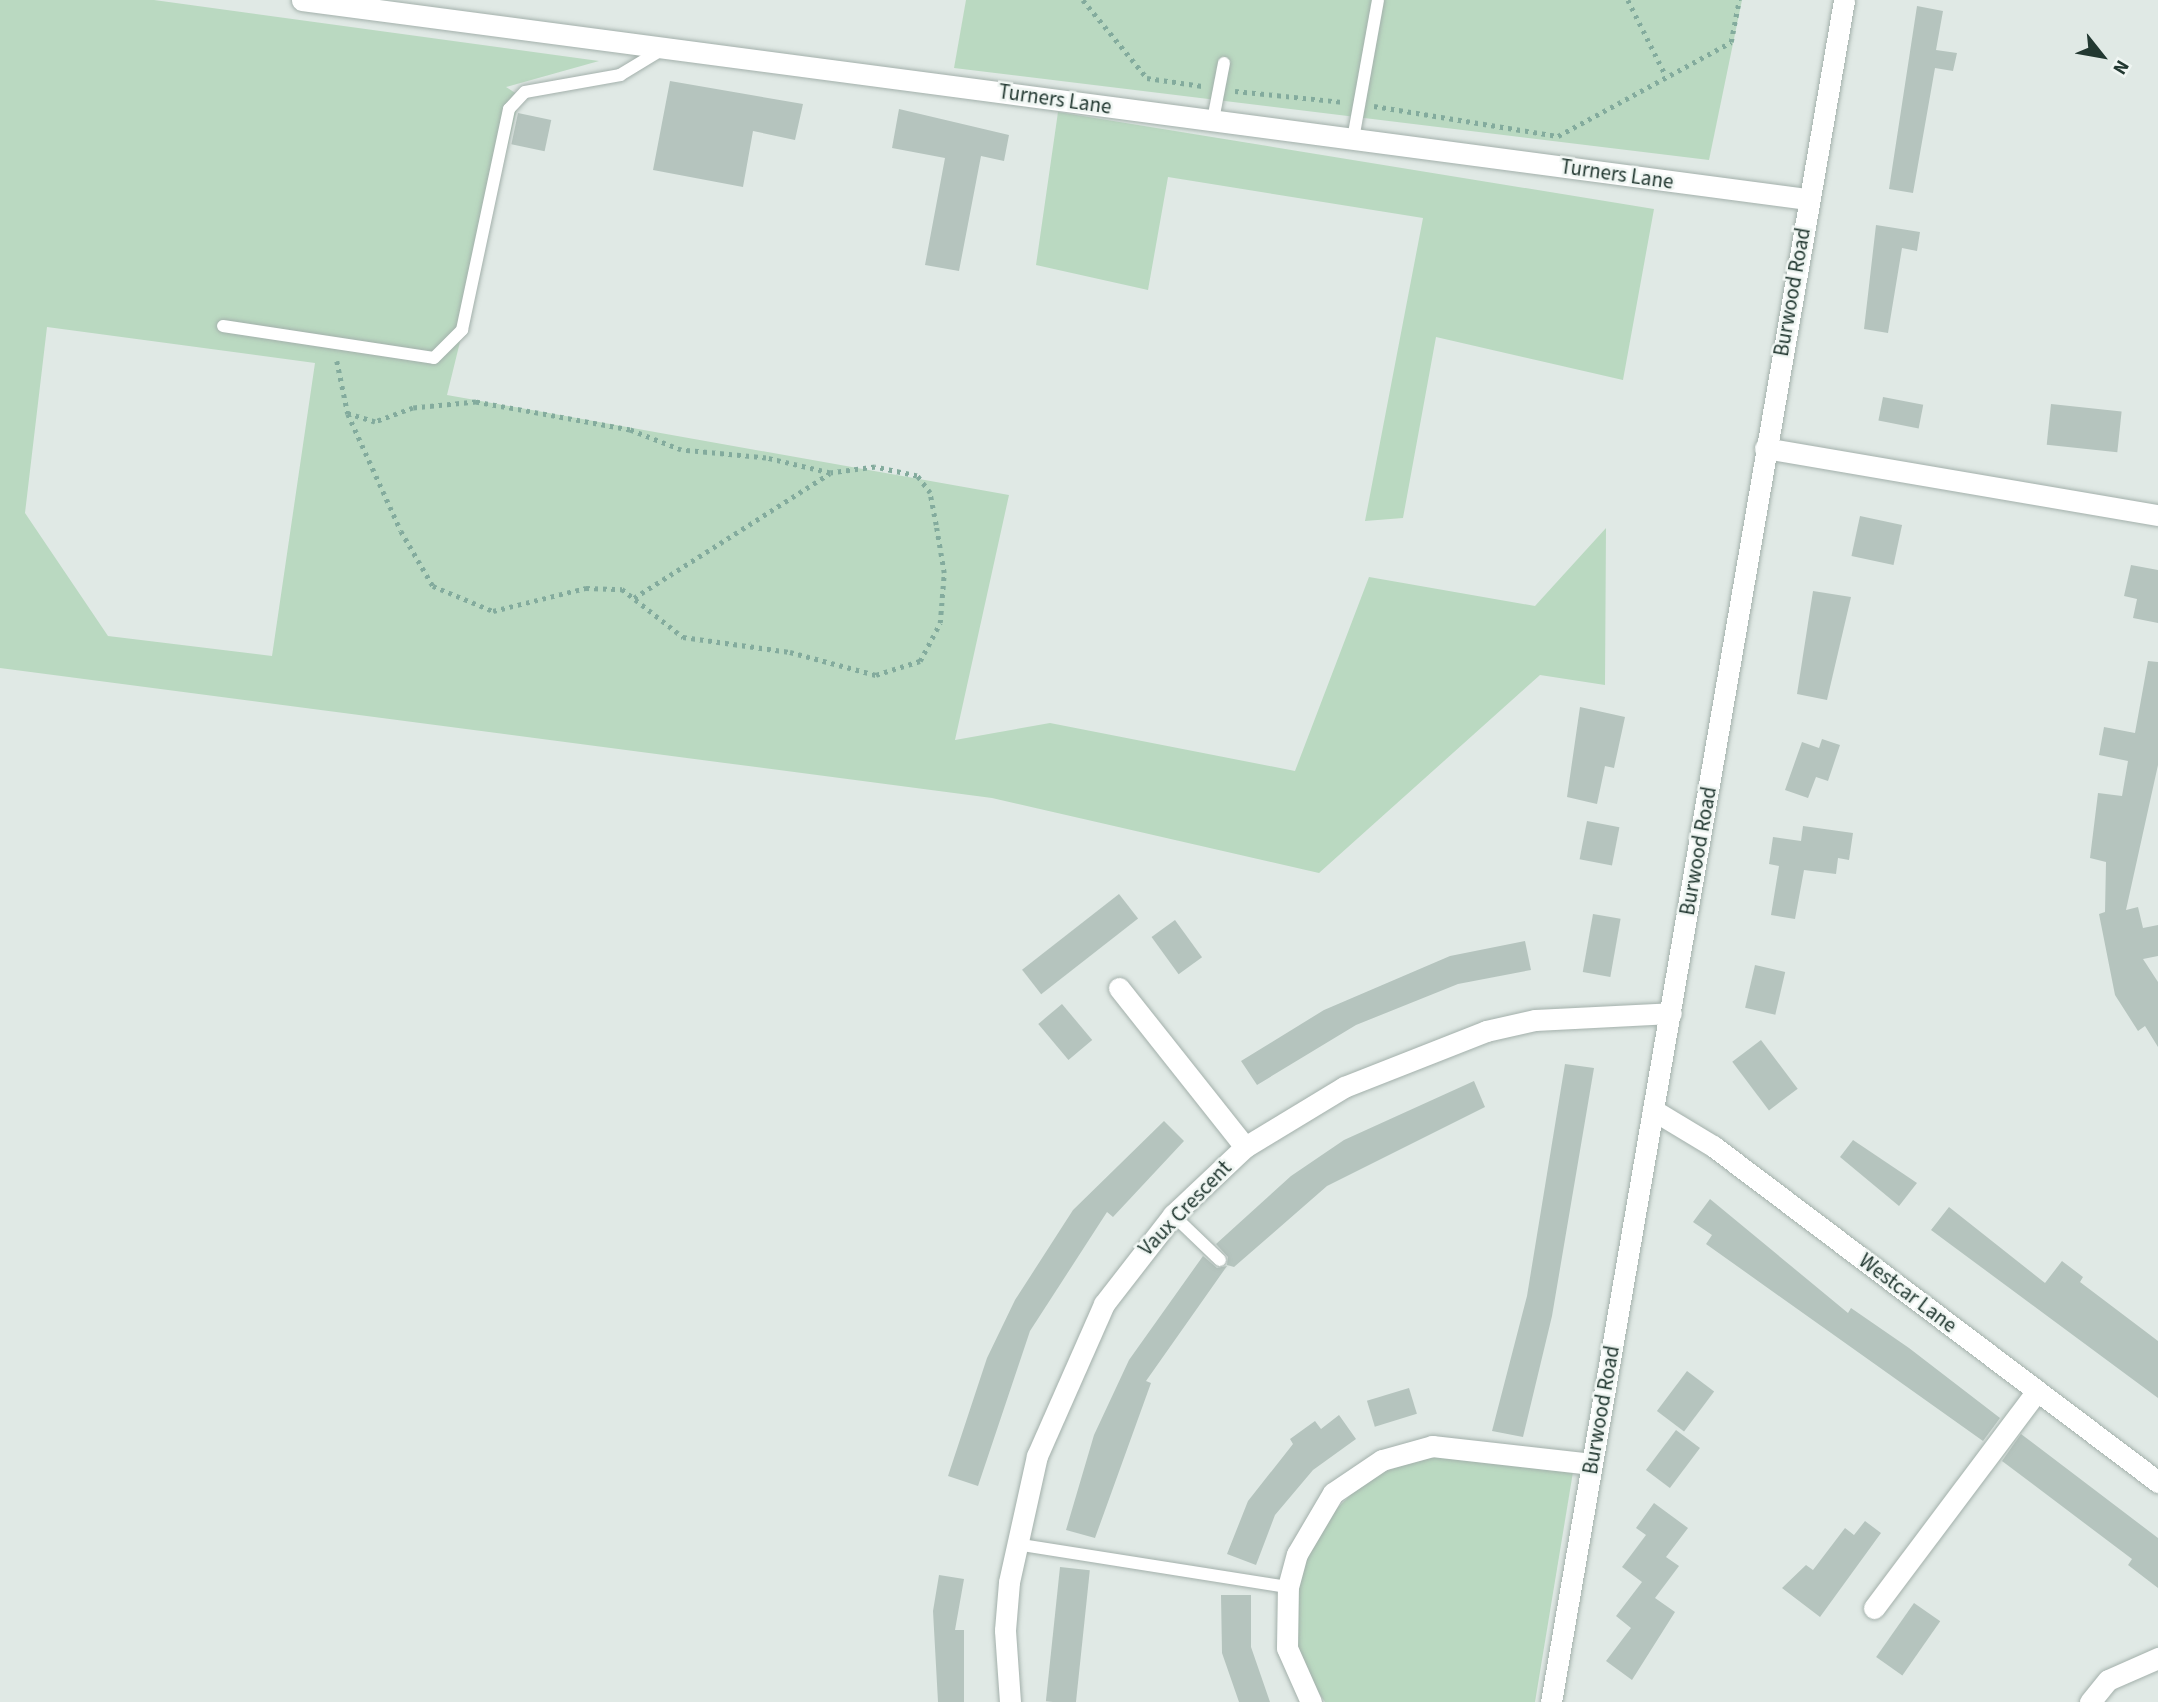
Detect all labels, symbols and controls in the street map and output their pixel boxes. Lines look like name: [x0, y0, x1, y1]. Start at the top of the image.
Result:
north arrow: [2067, 21, 2137, 91]
text: N: [2106, 55, 2135, 79]
street label: Turners Lane: [997, 79, 1113, 119]
street label: Turners Lane: [1559, 154, 1675, 194]
street label: Burwood Road: [1768, 226, 1816, 358]
street label: Burwood Road: [1674, 785, 1722, 917]
street label: Vaux Crescent: [1133, 1155, 1237, 1261]
street label: Westcar Lane: [1854, 1248, 1962, 1338]
street label: Burwood Road: [1577, 1344, 1625, 1476]

